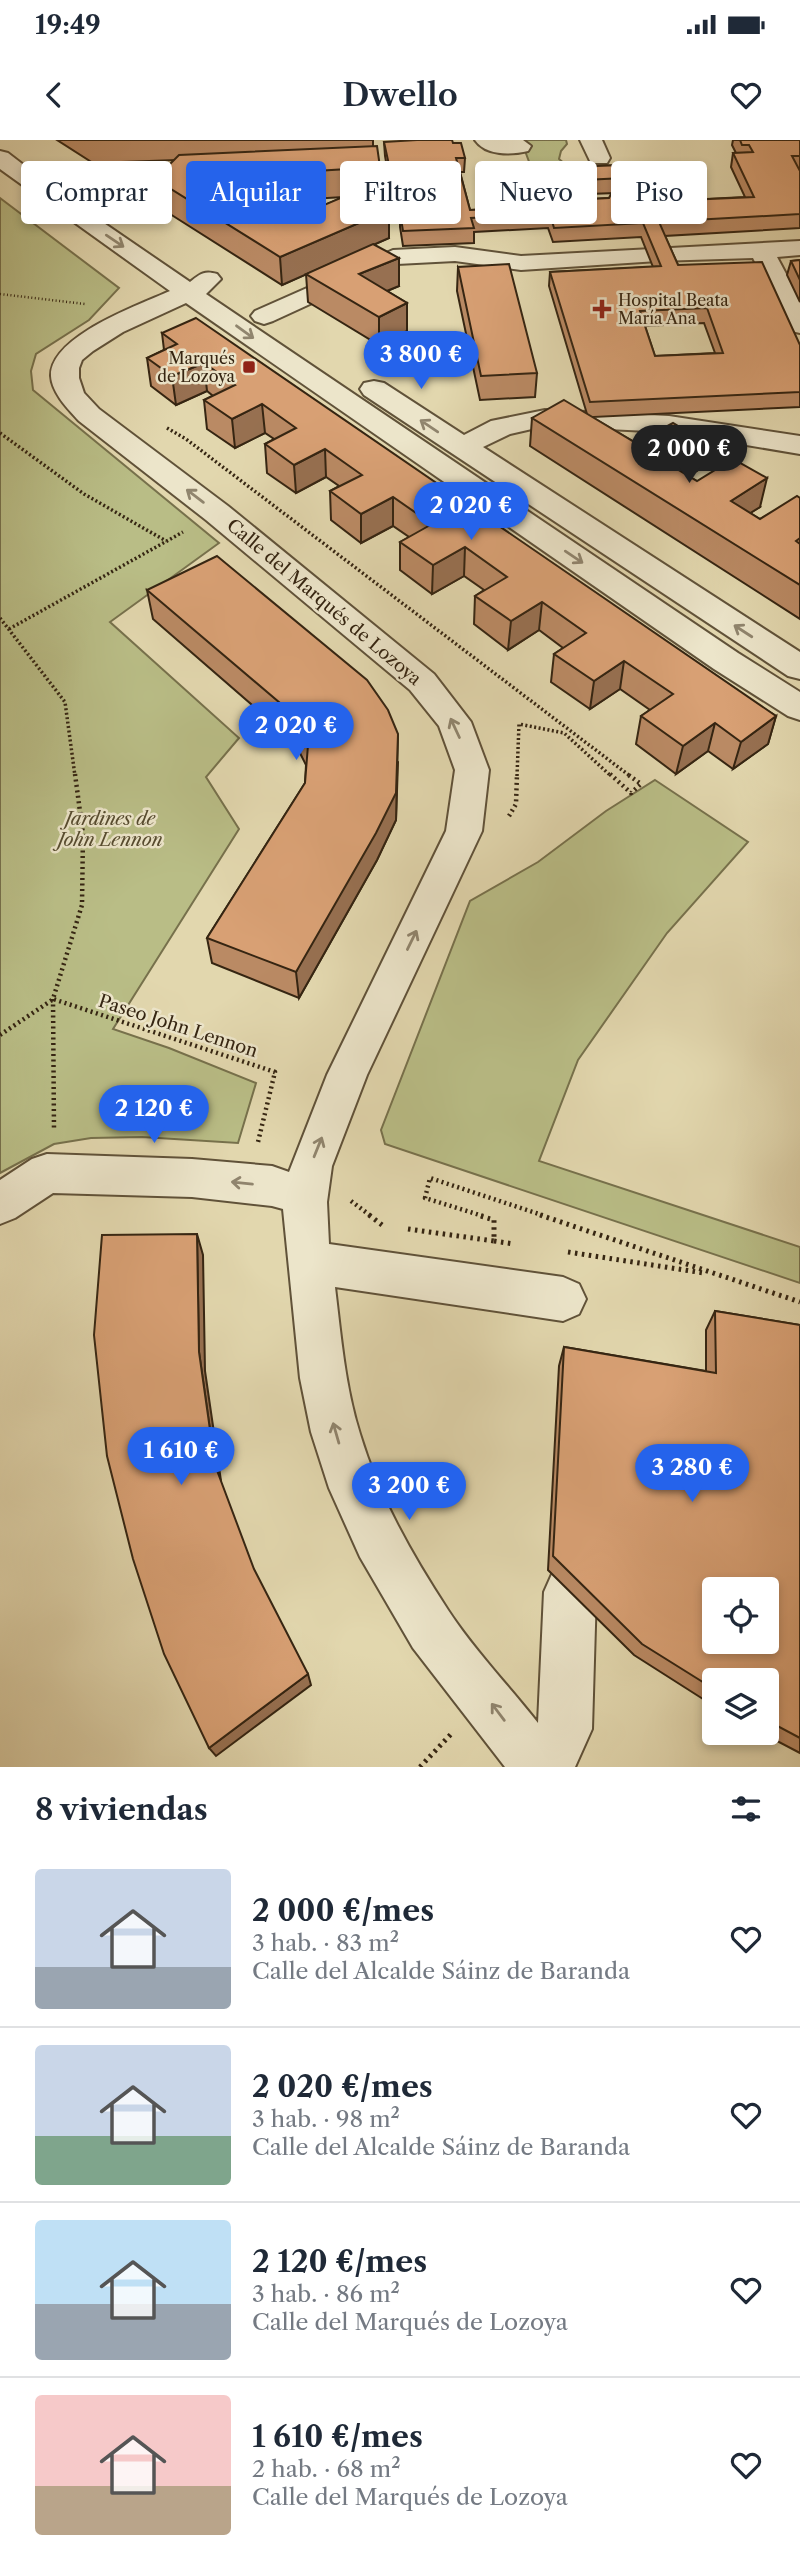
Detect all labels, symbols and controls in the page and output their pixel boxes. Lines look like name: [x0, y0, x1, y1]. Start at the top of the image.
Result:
text: 19:49: [35, 9, 101, 41]
text: Dwello: [342, 75, 458, 114]
icon: back: [35, 76, 73, 114]
icon: heart: [727, 76, 765, 114]
chip: Comprar: [21, 161, 172, 224]
chip: Alquilar: [186, 161, 326, 224]
chip: Filtros: [340, 161, 461, 224]
chip: Nuevo: [475, 161, 597, 224]
chip: Piso: [611, 161, 707, 224]
one-way arrow: [105, 234, 124, 248]
place label: Hospital Beata María Ana: [618, 290, 729, 328]
marker: Hospital Beata María Ana: [592, 299, 612, 319]
one-way arrow: [235, 325, 254, 339]
pin: 3 800 €: [356, 331, 486, 391]
text: 3 800 €: [380, 340, 462, 368]
place label: Marqués de Lozoya: [157, 348, 236, 386]
marker: Marqués de Lozoya: [241, 359, 257, 375]
one-way arrow: [420, 419, 440, 433]
pin: 2 000 €: [624, 426, 754, 485]
text: 2 000 €: [647, 434, 731, 462]
pin: 2 020 €: [406, 482, 536, 542]
one-way arrow: [187, 489, 205, 504]
text: 2 020 €: [430, 491, 512, 519]
street label: Calle del Marqués de Lozoya: [222, 514, 426, 690]
one-way arrow: [564, 550, 583, 565]
one-way arrow: [734, 624, 753, 638]
pin: 2 020 €: [231, 702, 361, 762]
text: 2 020 €: [255, 711, 337, 739]
one-way arrow: [448, 718, 461, 739]
park label: Jardines de John Lennon: [52, 808, 163, 851]
one-way arrow: [406, 929, 419, 951]
street label: Paseo John Lennon: [96, 990, 260, 1062]
pin: 2 120 €: [89, 1086, 219, 1145]
text: 2 120 €: [115, 1094, 193, 1122]
one-way arrow: [313, 1136, 326, 1158]
one-way arrow: [231, 1177, 253, 1190]
one-way arrow: [329, 1422, 342, 1445]
pin: 1 610 €: [116, 1428, 246, 1487]
text: 1 610 €: [143, 1436, 219, 1464]
pin: 3 280 €: [627, 1444, 757, 1504]
text: 3 280 €: [651, 1453, 733, 1481]
pin: 3 200 €: [344, 1462, 474, 1522]
text: 3 200 €: [368, 1471, 450, 1499]
map controls: [702, 1577, 779, 1745]
button: locate: [702, 1577, 779, 1654]
button: layers: [702, 1668, 779, 1745]
one-way arrow: [491, 1703, 506, 1722]
icon: filters: [727, 1790, 765, 1828]
text: 8 viviendas: [35, 1791, 208, 1828]
text: 2 000 €/mes: [252, 1892, 434, 1929]
icon: home: [91, 1897, 175, 1981]
icon: heart: [727, 1920, 765, 1958]
text: 3 hab. · 83 m²: [252, 1929, 399, 1957]
text: Calle del Alcalde Sáinz de Baranda: [252, 1957, 630, 1985]
text: 2 020 €/mes: [252, 2068, 433, 2105]
icon: home: [91, 2073, 175, 2157]
icon: heart: [727, 2096, 765, 2134]
text: 3 hab. · 98 m²: [252, 2105, 400, 2133]
text: Calle del Alcalde Sáinz de Baranda: [252, 2133, 630, 2161]
text: 2 120 €/mes: [252, 2243, 427, 2280]
icon: home: [91, 2248, 175, 2332]
icon: heart: [727, 2271, 765, 2309]
text: 3 hab. · 86 m²: [252, 2280, 400, 2308]
text: Calle del Marqués de Lozoya: [252, 2308, 568, 2336]
text: 1 610 €/mes: [252, 2418, 423, 2455]
icon: home: [91, 2423, 175, 2507]
icon: heart: [727, 2446, 765, 2484]
text: 2 hab. · 68 m²: [252, 2455, 401, 2483]
text: Calle del Marqués de Lozoya: [252, 2483, 568, 2511]

